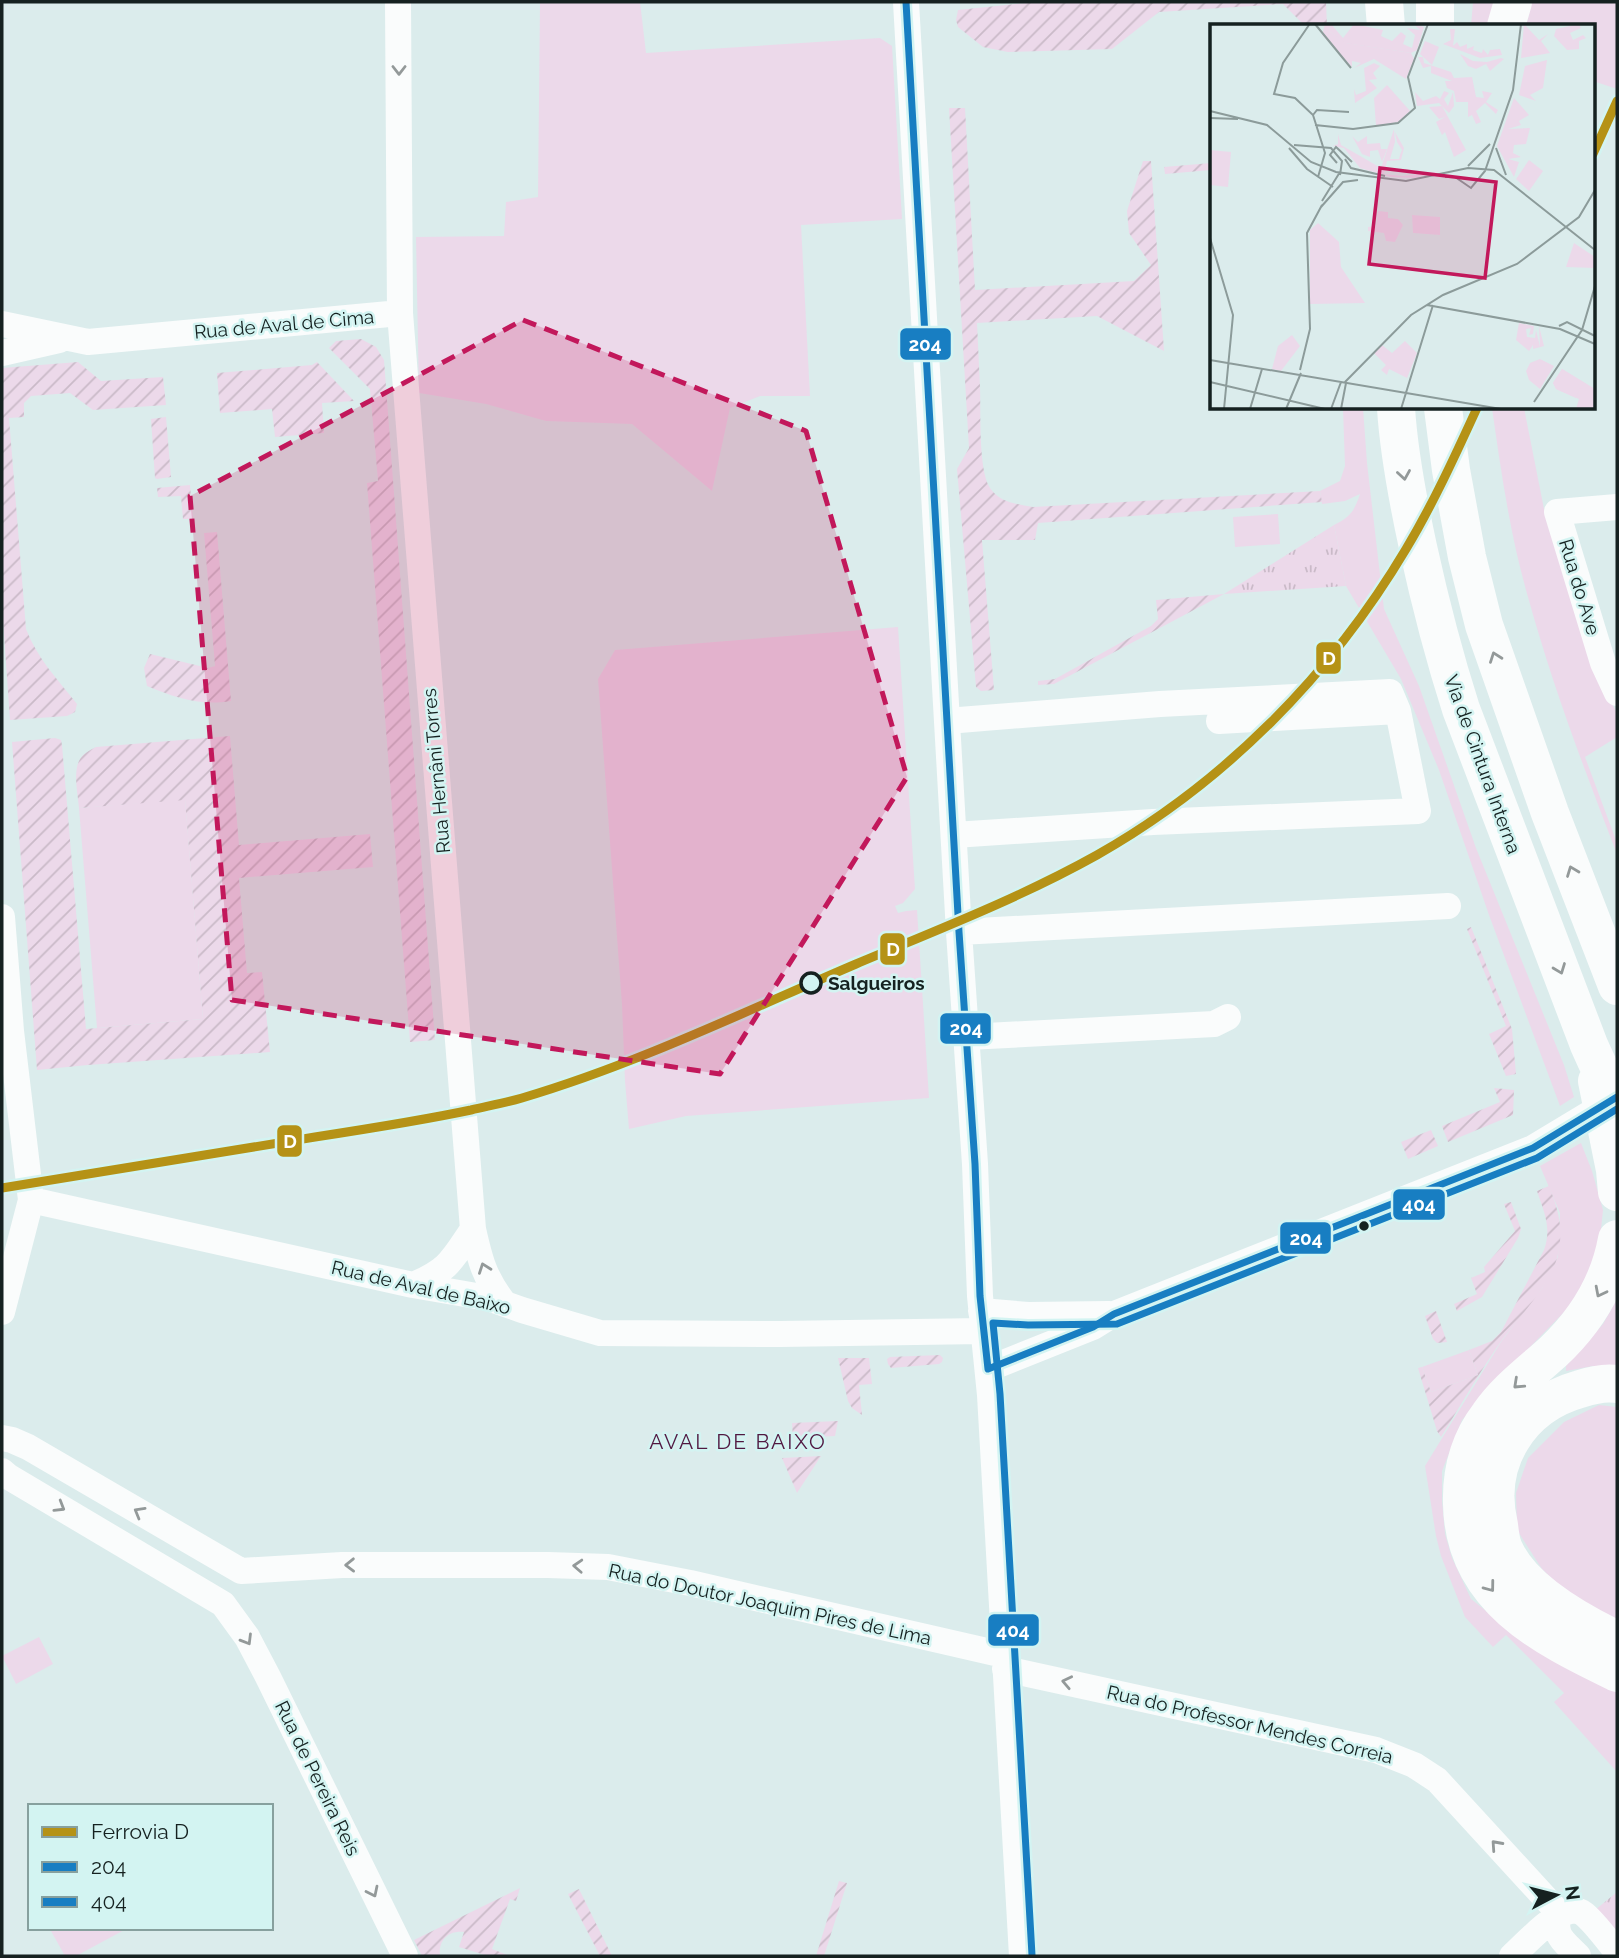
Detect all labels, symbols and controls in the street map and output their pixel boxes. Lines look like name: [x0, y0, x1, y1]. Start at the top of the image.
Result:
inset map: [1210, 24, 1594, 410]
one-way arrow: [391, 65, 407, 76]
street label: Rua de Aval de Cima: [193, 305, 375, 343]
line badge: 204: [899, 327, 952, 361]
text: 204: [908, 333, 942, 355]
one-way arrow: [1397, 469, 1412, 481]
street label: Rua do Ave: [1555, 536, 1605, 638]
line badge: D: [1315, 641, 1342, 675]
text: D: [1322, 647, 1336, 669]
one-way arrow: [1489, 652, 1503, 664]
street label: Via de Cintura Interna: [1440, 672, 1526, 856]
street label: Rua Hernâni Torres: [418, 688, 454, 854]
one-way arrow: [1567, 866, 1581, 878]
line badge: D: [879, 932, 906, 966]
text: D: [886, 938, 900, 960]
one-way arrow: [1552, 962, 1566, 974]
marker: Salgueiros: [800, 972, 822, 994]
place label: Salgueiros: [828, 972, 925, 994]
line badge: 204: [939, 1012, 992, 1045]
text: 204: [949, 1017, 983, 1039]
line badge: D: [276, 1124, 303, 1158]
text: D: [283, 1130, 297, 1152]
line badge: 404: [1392, 1188, 1446, 1221]
text: 404: [1402, 1193, 1436, 1215]
unlabelled marker: [1357, 1219, 1371, 1233]
line badge: 204: [1279, 1221, 1332, 1255]
text: 204: [1289, 1227, 1323, 1249]
street label: Rua de Aval de Baixo: [329, 1256, 513, 1318]
one-way arrow: [478, 1262, 492, 1275]
one-way arrow: [1595, 1285, 1608, 1297]
one-way arrow: [1513, 1375, 1526, 1388]
district label: AVAL DE BAIXO: [649, 1429, 827, 1454]
one-way arrow: [52, 1498, 65, 1511]
one-way arrow: [134, 1507, 147, 1520]
one-way arrow: [345, 1557, 355, 1573]
one-way arrow: [572, 1559, 583, 1574]
street label: Rua do Doutor Joaquim Pires de Lima: [607, 1559, 933, 1649]
one-way arrow: [1482, 1579, 1495, 1592]
line badge: 404: [987, 1613, 1040, 1647]
text: 404: [996, 1619, 1030, 1641]
one-way arrow: [239, 1632, 252, 1645]
one-way arrow: [1061, 1675, 1073, 1690]
street label: Rua do Professor Mendes Correia: [1105, 1680, 1395, 1768]
street label: Rua de Pereira Reis: [271, 1697, 365, 1859]
legend: [28, 1804, 273, 1930]
text: Ferrovia D: [91, 1819, 189, 1844]
one-way arrow: [1492, 1840, 1505, 1853]
text: 204: [91, 1854, 126, 1879]
north arrow: [1521, 1860, 1591, 1930]
text: N: [1561, 1884, 1585, 1901]
one-way arrow: [365, 1885, 379, 1897]
text: 404: [91, 1889, 127, 1914]

